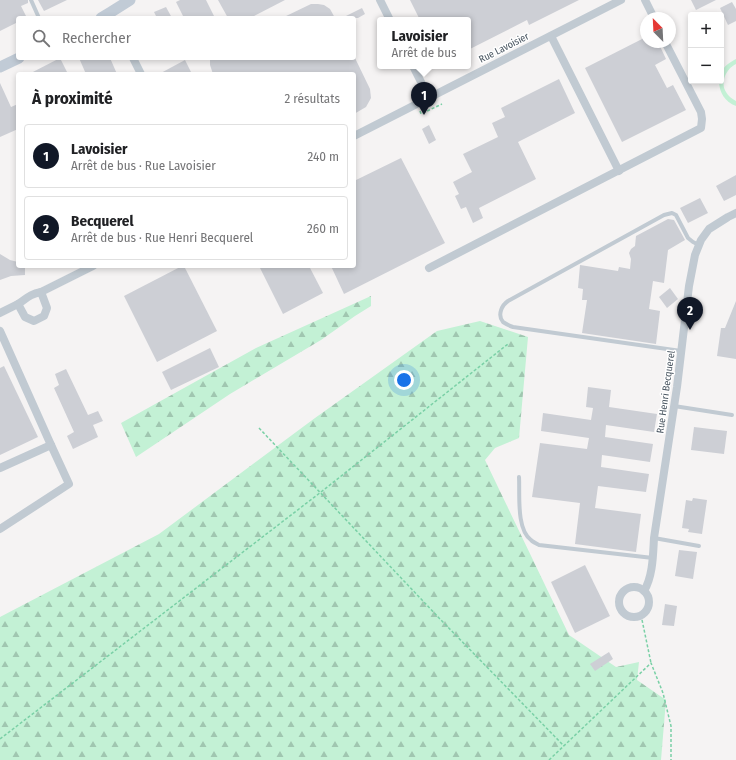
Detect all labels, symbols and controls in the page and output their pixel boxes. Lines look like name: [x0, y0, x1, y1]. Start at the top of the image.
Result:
north arrow: [640, 12, 676, 48]
map controls: [688, 12, 724, 84]
button: +: [688, 12, 724, 48]
search box: [16, 16, 356, 60]
popup: [377, 17, 471, 69]
icon: search: [30, 27, 52, 49]
text: Lavoisier: [392, 27, 448, 45]
text: Rechercher: [62, 29, 131, 47]
street label: Rue Lavoisier: [477, 30, 531, 66]
text: Arrêt de bus: [392, 45, 457, 60]
button: −: [688, 48, 724, 84]
pin: 1: [411, 82, 437, 115]
text: À proximité: [32, 88, 113, 109]
text: 2 résultats: [285, 91, 340, 106]
text: Lavoisier: [71, 140, 128, 158]
text: 1: [43, 149, 49, 164]
text: 240 m: [307, 149, 339, 164]
text: Arrêt de bus · Rue Lavoisier: [71, 158, 216, 173]
text: Becquerel: [71, 212, 134, 230]
text: 2: [43, 221, 49, 236]
text: 260 m: [307, 221, 339, 236]
text: Arrêt de bus · Rue Henri Becquerel: [71, 230, 253, 245]
pin: 2: [677, 297, 703, 330]
street label: Rue Henri Becquerel: [654, 350, 678, 434]
your location: [394, 370, 414, 390]

